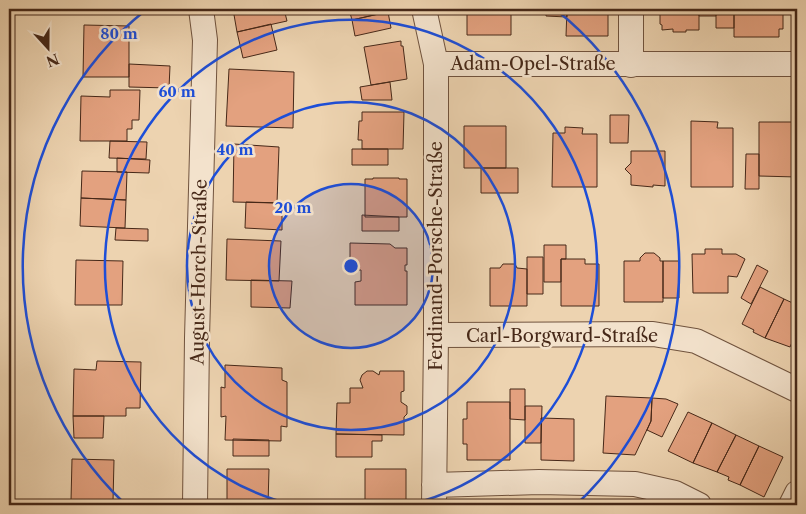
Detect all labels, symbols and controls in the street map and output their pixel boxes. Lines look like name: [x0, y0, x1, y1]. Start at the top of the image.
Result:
north arrow: [22, 22, 72, 72]
text: 80 m: [100, 24, 138, 43]
text: N: [44, 50, 62, 71]
street label: Adam-Opel-Straße: [450, 53, 615, 75]
text: 60 m: [158, 82, 196, 101]
text: 40 m: [216, 140, 254, 159]
street label: Ferdinand-Porsche-Straße: [425, 141, 447, 371]
street label: August-Horch-Straße: [186, 179, 212, 366]
text: 20 m: [274, 198, 312, 217]
centre of rings: [342, 257, 360, 275]
street label: Carl-Borgward-Straße: [466, 325, 658, 347]

